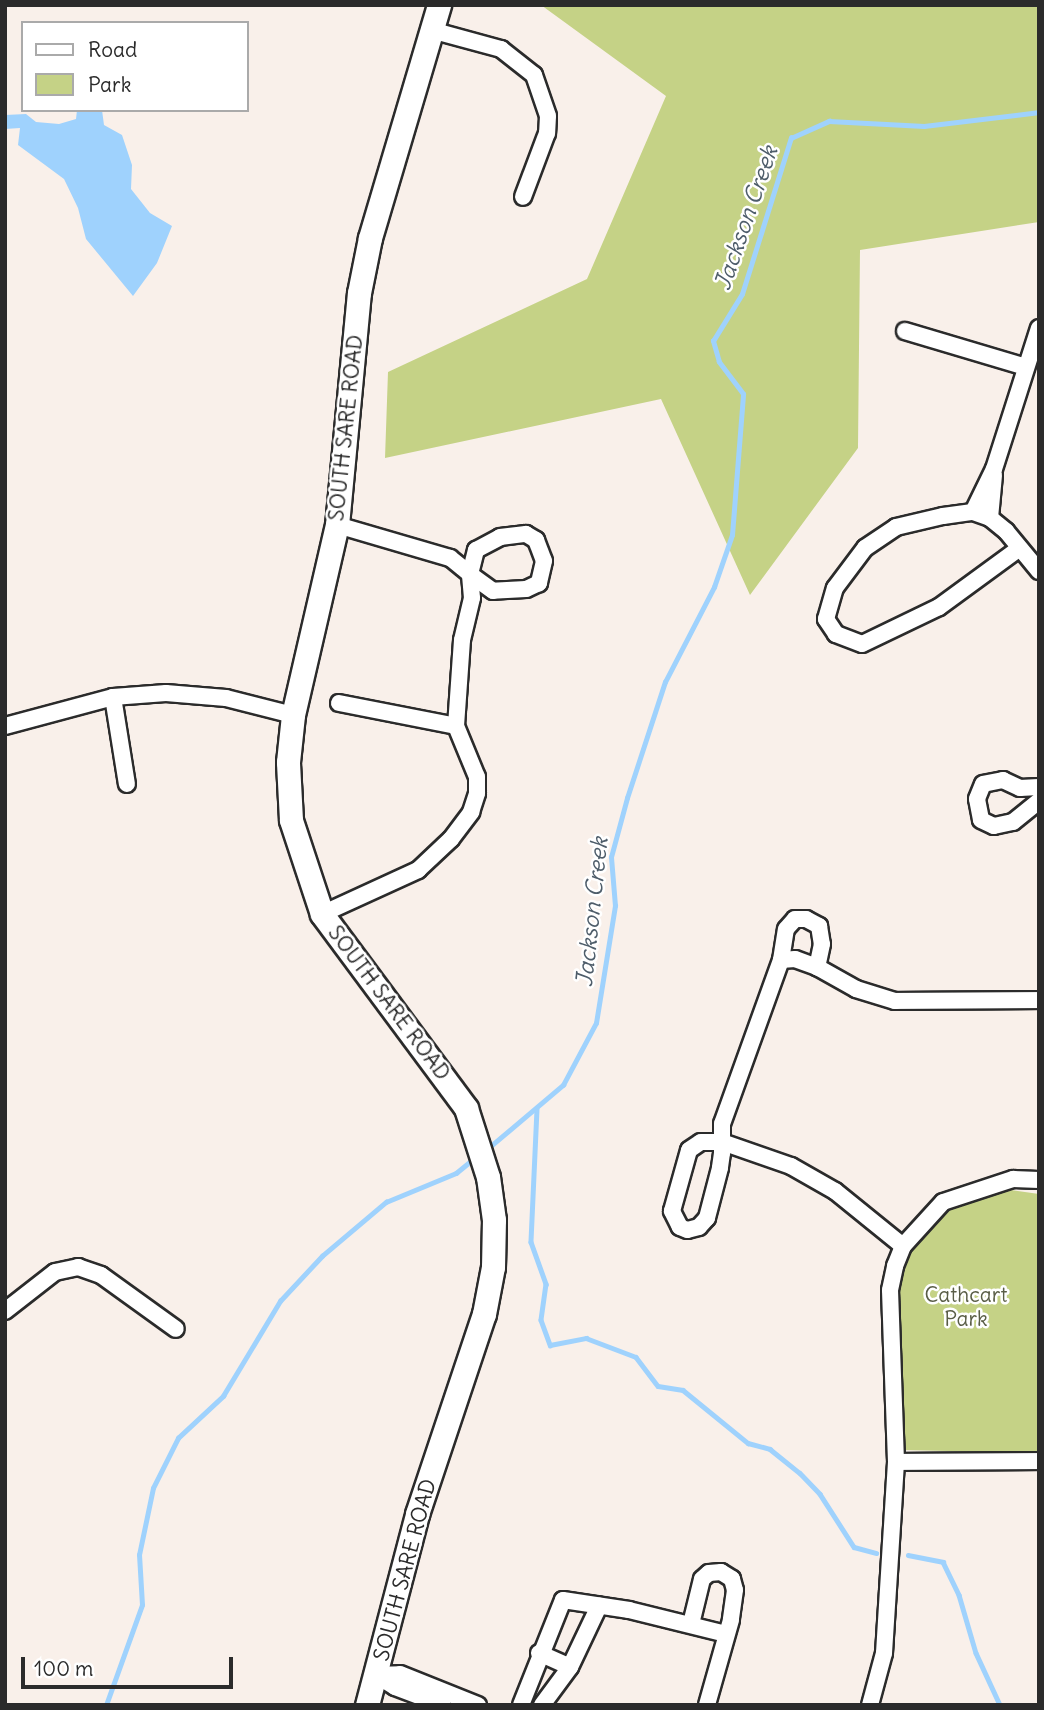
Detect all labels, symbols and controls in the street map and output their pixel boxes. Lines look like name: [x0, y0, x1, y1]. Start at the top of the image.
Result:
legend: [21, 21, 248, 112]
text: Road: [88, 36, 137, 63]
text: Park: [88, 71, 131, 98]
water label: Jackson Creek: [708, 142, 784, 294]
street label: SOUTH SARE ROAD: [324, 334, 368, 522]
water label: Jackson Creek: [570, 836, 614, 988]
street label: SOUTH SARE ROAD: [323, 921, 455, 1085]
park label: Cathcart Park: [925, 1282, 1007, 1332]
street label: SOUTH SARE ROAD: [369, 1476, 441, 1664]
scale bar: [24, 1644, 236, 1688]
text: 100 m: [34, 1655, 93, 1682]

